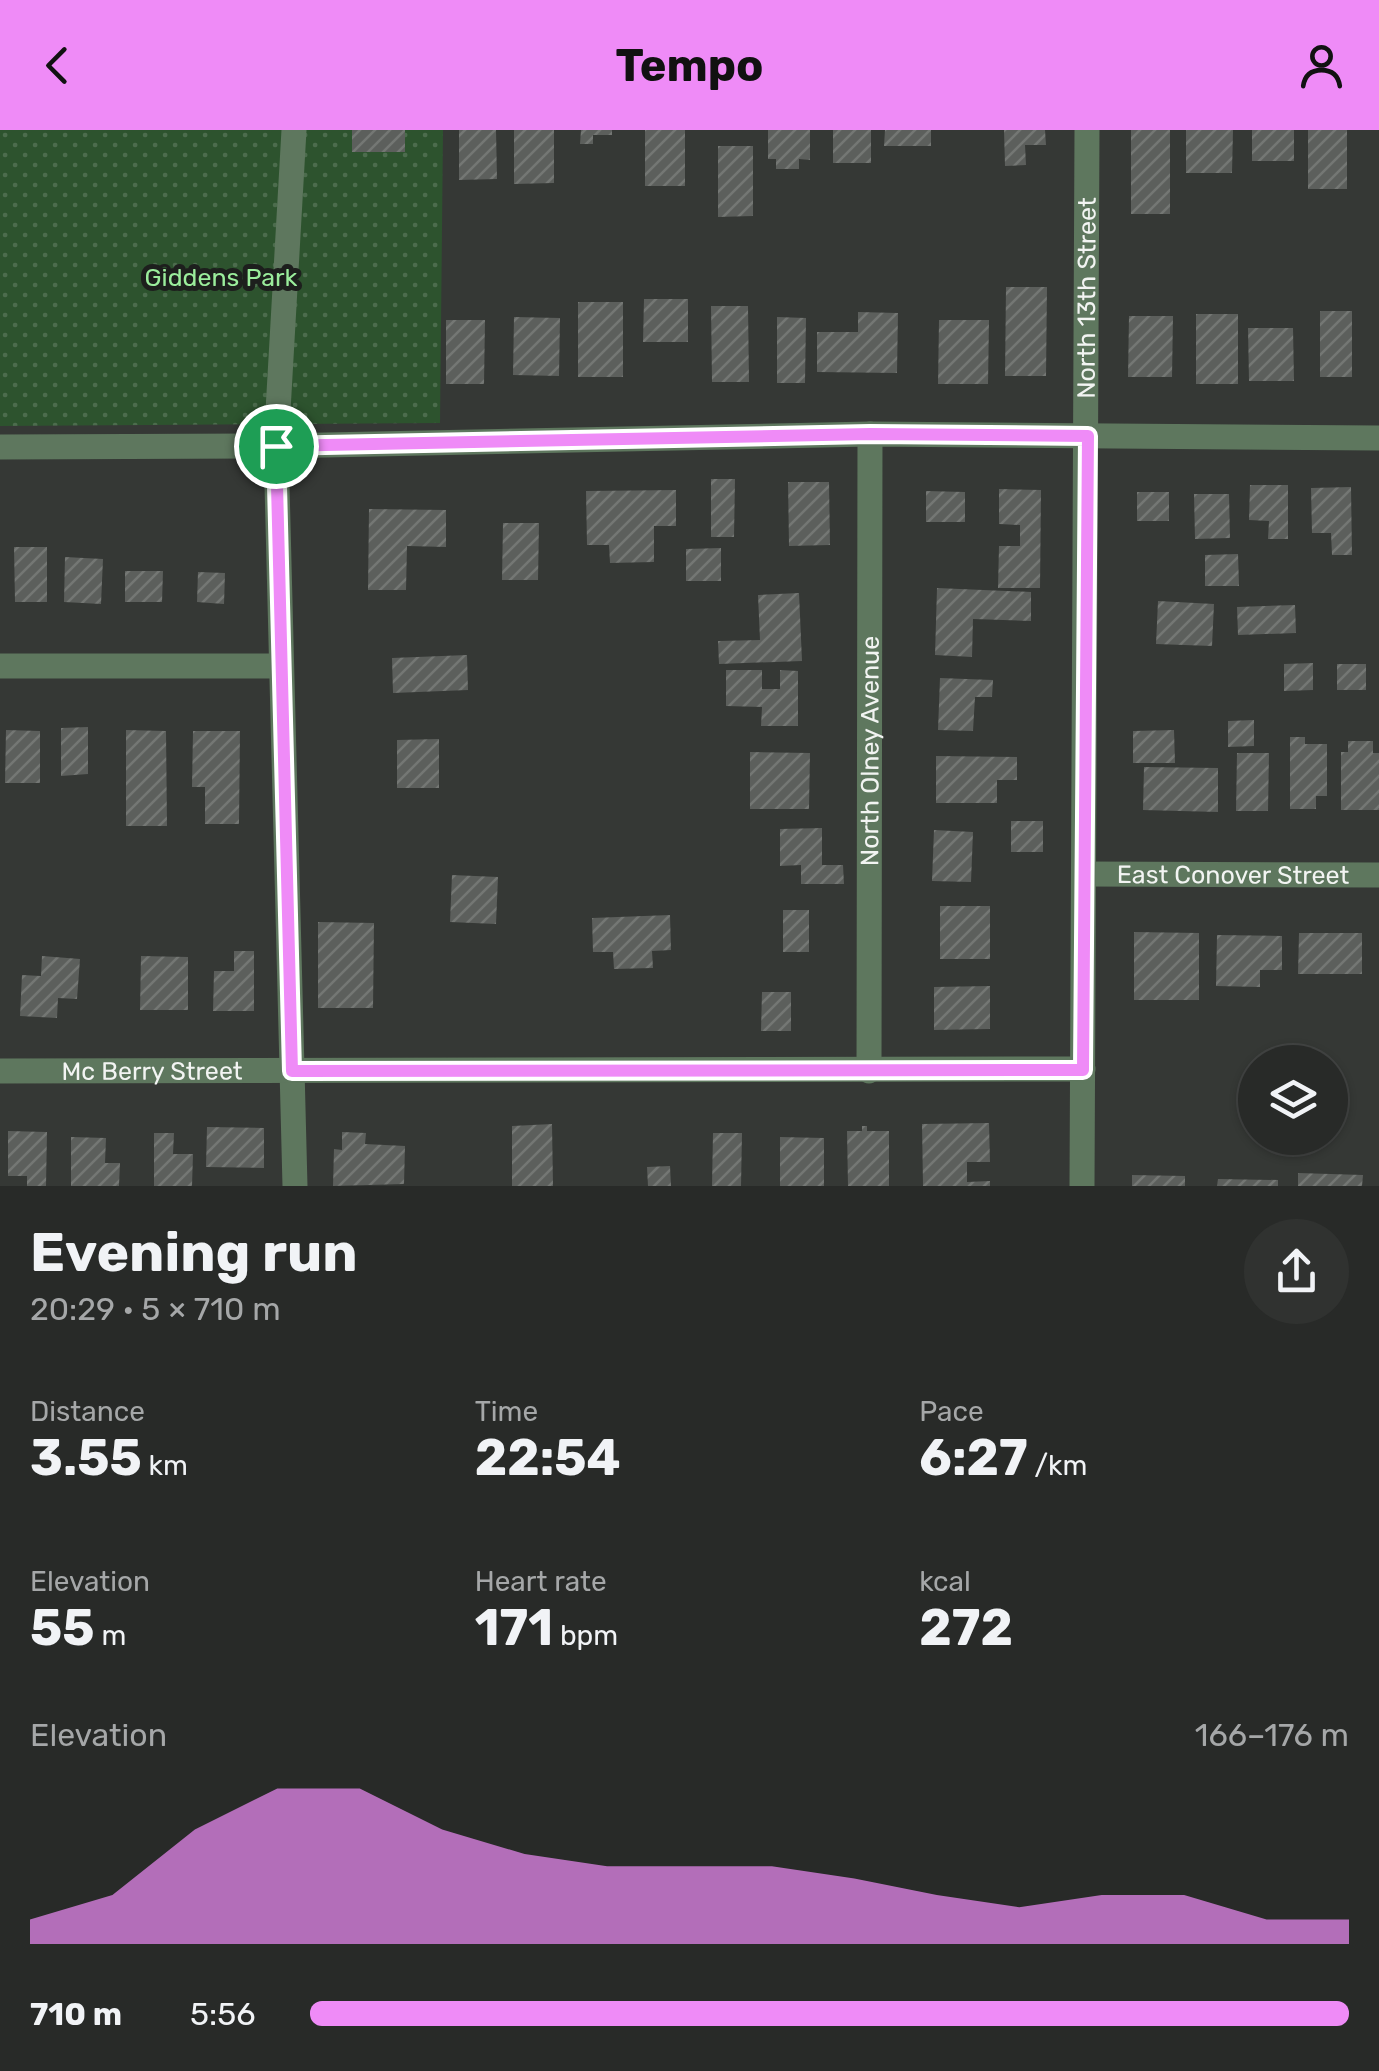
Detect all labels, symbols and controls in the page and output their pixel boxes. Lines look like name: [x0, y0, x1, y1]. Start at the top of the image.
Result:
icon: back: [30, 38, 85, 93]
icon: person: [1294, 38, 1349, 93]
text: Tempo: [615, 39, 764, 92]
street label: North 13th Street: [1072, 197, 1102, 399]
park label: Giddens Park: [145, 263, 298, 292]
pin: [234, 404, 319, 489]
icon: arrive: [249, 419, 304, 474]
street label: North Olney Avenue: [855, 636, 885, 866]
street label: East Conover Street: [1117, 860, 1350, 890]
map controls: [1238, 1045, 1348, 1155]
button: layers: [1238, 1045, 1348, 1155]
street label: Mc Berry Street: [61, 1057, 243, 1086]
button: share: [1244, 1219, 1349, 1324]
text: Evening run: [30, 1220, 358, 1285]
text: 20:29 · 5 × 710 m: [30, 1290, 281, 1328]
text: Distance: [30, 1395, 145, 1428]
text: Time: [475, 1395, 538, 1428]
text: Pace: [919, 1395, 984, 1428]
text: 3.55: [30, 1428, 142, 1488]
text: 22:54: [475, 1428, 621, 1488]
text: 6:27: [919, 1428, 1028, 1488]
text: km: [142, 1449, 188, 1482]
text: /km: [1028, 1449, 1087, 1482]
text: Elevation: [30, 1565, 150, 1598]
text: Heart rate: [475, 1565, 607, 1598]
text: kcal: [919, 1565, 971, 1598]
text: 55: [30, 1598, 95, 1658]
text: 171: [475, 1598, 553, 1658]
text: 272: [919, 1598, 1013, 1658]
text: m: [95, 1619, 126, 1652]
text: bpm: [553, 1619, 618, 1652]
text: Elevation: [30, 1716, 167, 1754]
text: 166–176 m: [1195, 1716, 1349, 1754]
text: 710 m: [30, 1995, 122, 2033]
text: 5:56: [190, 1995, 256, 2033]

